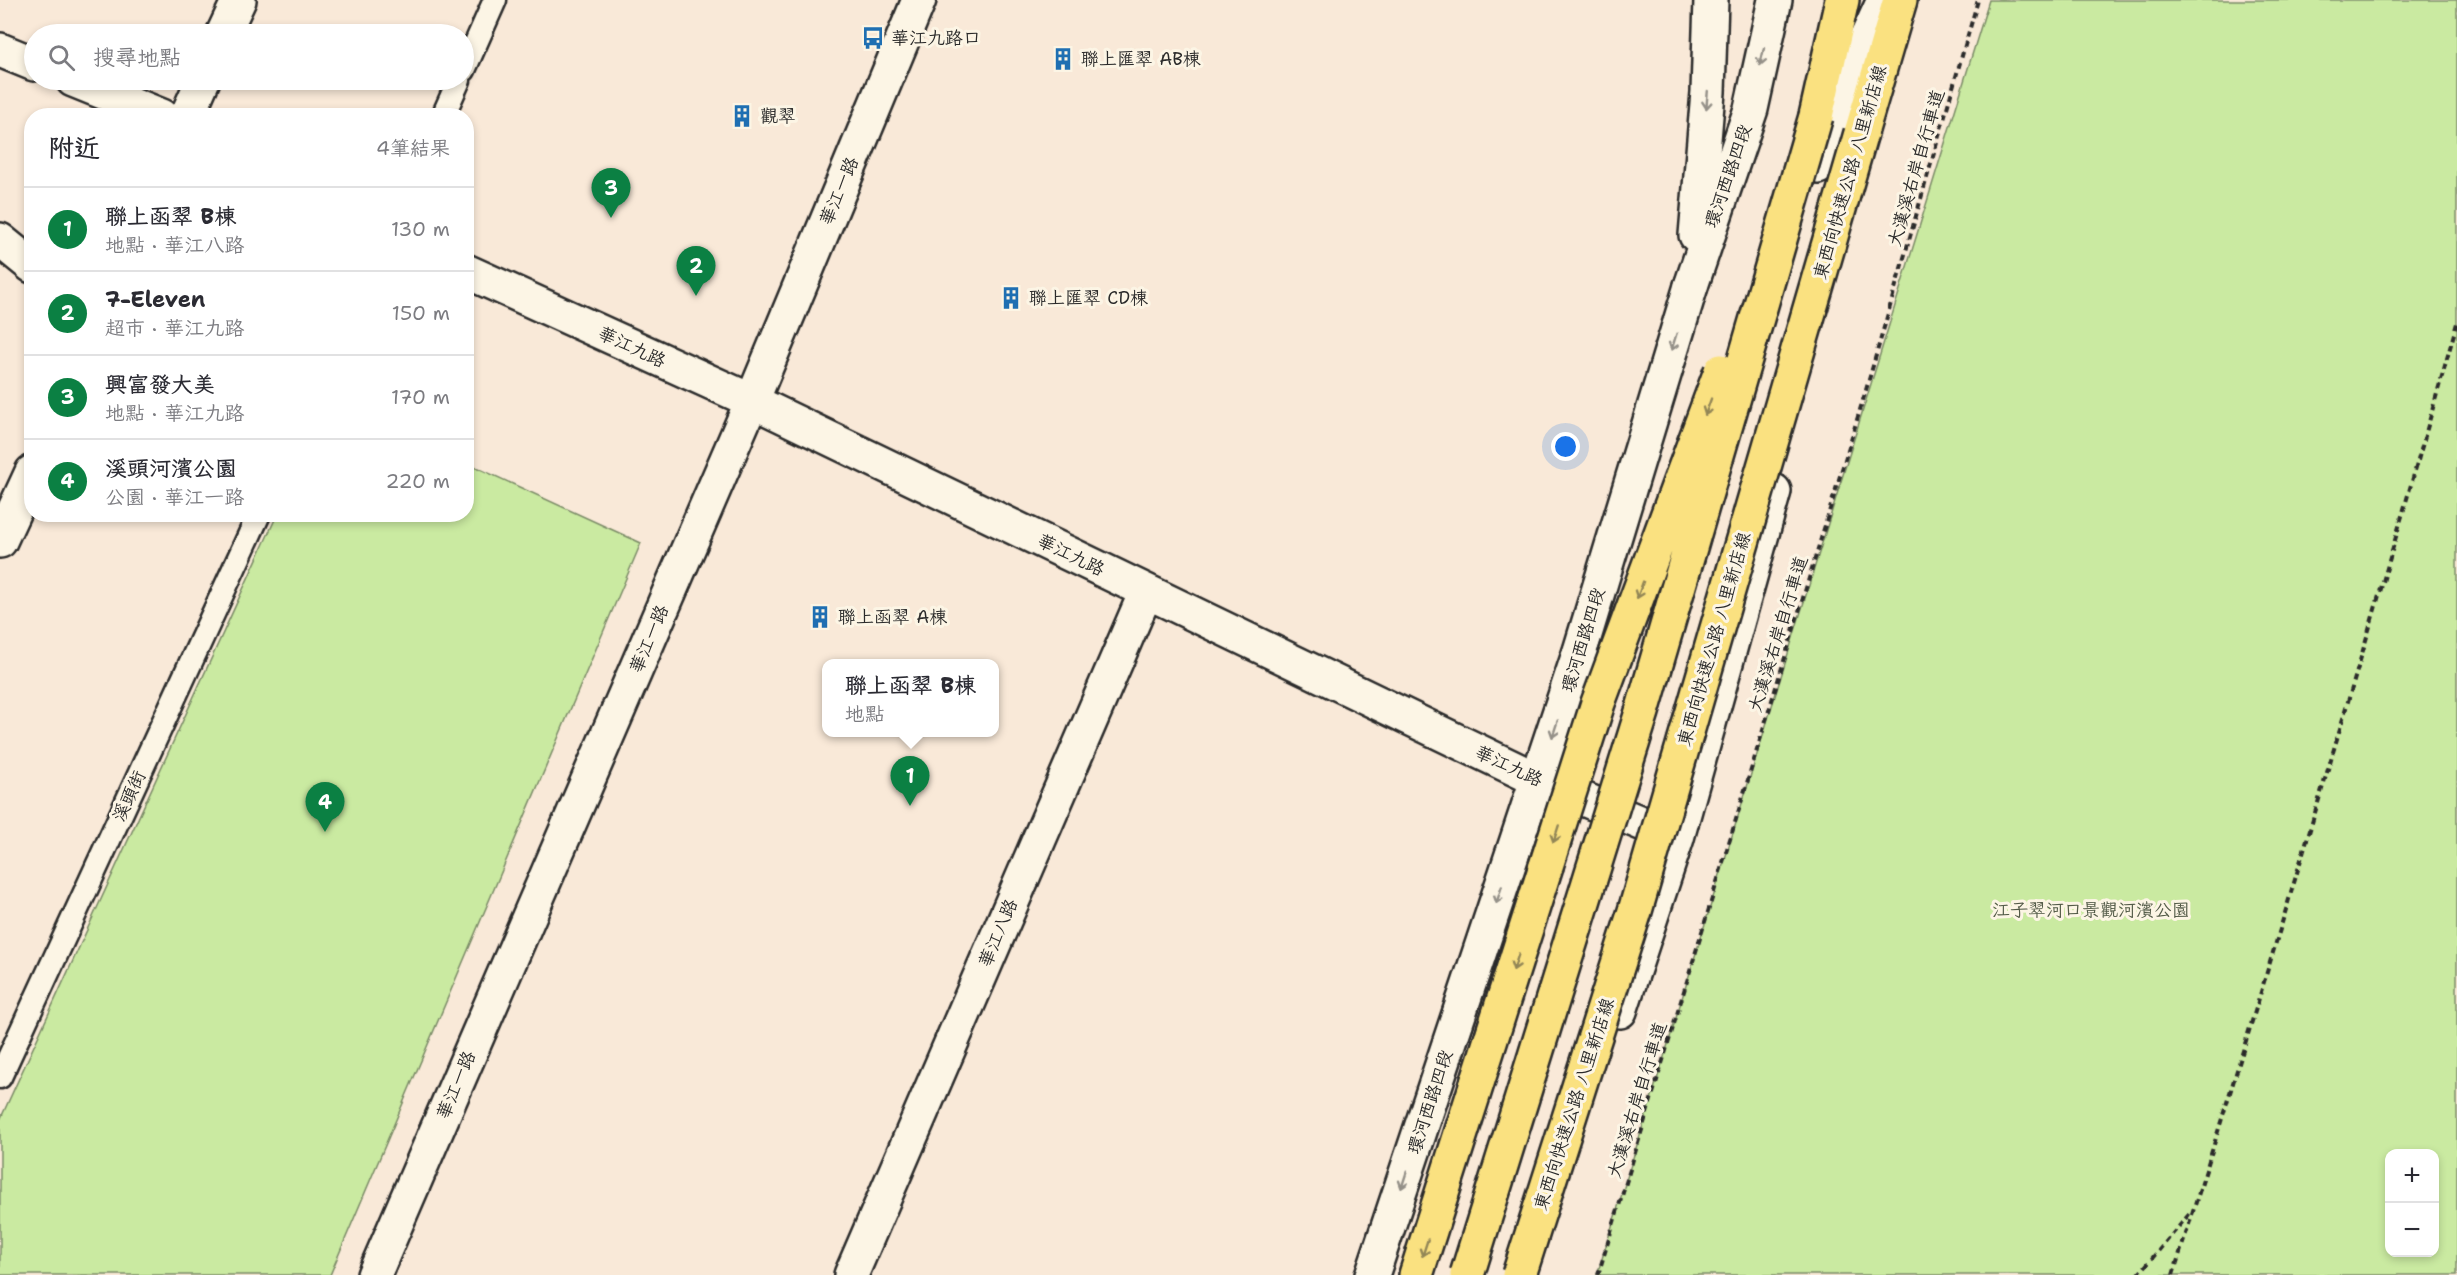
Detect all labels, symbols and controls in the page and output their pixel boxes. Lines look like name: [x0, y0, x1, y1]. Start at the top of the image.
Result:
search box: [24, 24, 474, 90]
bus stop icon: 華江九路口: [860, 25, 886, 51]
place label: 華江九路口: [891, 26, 981, 50]
icon: search: [45, 41, 78, 74]
text: 搜尋地點: [93, 43, 181, 72]
building icon: 聯上匯翠 AB棟: [1050, 46, 1076, 72]
place label: 聯上匯翠 AB棟: [1081, 47, 1201, 71]
one-way arrow: [1756, 47, 1768, 66]
street label: 東西向快速公路 八里新店線: [1808, 62, 1892, 282]
street label: 大漢溪右岸自行車道: [1882, 87, 1950, 249]
one-way arrow: [1701, 90, 1712, 110]
building icon: 觀翠: [729, 103, 755, 129]
place label: 觀翠: [760, 104, 796, 128]
street label: 環河西路四段: [1699, 121, 1757, 231]
text: 附近: [48, 130, 100, 165]
text: 4筆結果: [376, 135, 450, 161]
street label: 華江一路: [814, 153, 864, 229]
pin: 3: [592, 168, 630, 218]
text: 聯上函翠 B棟: [105, 202, 236, 231]
text: 1: [63, 216, 72, 242]
text: 130 m: [391, 216, 450, 242]
text: 地點 · 華江八路: [105, 232, 244, 258]
pin: 2: [676, 246, 716, 296]
text: 7-Eleven: [105, 285, 205, 314]
building icon: 聯上匯翠 CD棟: [998, 285, 1024, 311]
place label: 聯上匯翠 CD棟: [1029, 286, 1148, 310]
text: 2: [61, 300, 75, 326]
text: 150 m: [392, 300, 450, 326]
text: 超市 · 華江九路: [105, 315, 244, 341]
street label: 華江九路: [594, 321, 670, 373]
one-way arrow: [1668, 332, 1679, 351]
text: 興富發大美: [105, 370, 215, 399]
text: 3: [61, 384, 75, 410]
text: 170 m: [391, 384, 450, 410]
one-way arrow: [1701, 397, 1712, 416]
text: 地點 · 華江九路: [105, 400, 244, 426]
your location: [1551, 432, 1580, 461]
text: 溪頭河濱公園: [105, 454, 237, 483]
text: 4: [61, 468, 75, 494]
text: 220 m: [386, 468, 450, 494]
text: 公園 · 華江一路: [105, 484, 244, 510]
street label: 華江九路: [1033, 528, 1109, 582]
street label: 東西向快速公路 八里新店線: [1672, 529, 1756, 749]
street label: 大漢溪右岸自行車道: [1743, 553, 1813, 715]
one-way arrow: [1633, 580, 1644, 599]
street label: 環河西路四段: [1556, 585, 1610, 695]
street label: 華江一路: [624, 601, 674, 677]
building icon: 聯上函翠 A棟: [807, 604, 833, 630]
place label: 聯上函翠 A棟: [838, 605, 947, 629]
popup: [822, 659, 999, 737]
text: 聯上函翠 B棟: [845, 671, 976, 700]
text: 地點: [845, 701, 885, 727]
one-way arrow: [1548, 719, 1559, 738]
street label: 華江九路: [1471, 740, 1547, 792]
pin: 1: [890, 756, 930, 806]
street label: 溪頭街: [107, 766, 151, 826]
pin: 4: [306, 782, 344, 832]
one-way arrow: [1550, 824, 1561, 843]
one-way arrow: [1493, 885, 1504, 904]
street label: 華江八路: [973, 895, 1023, 971]
park label: 江子翠河口景觀河濱公園: [1992, 898, 2190, 922]
one-way arrow: [1509, 952, 1520, 971]
street label: 東西向快速公路 八里新店線: [1528, 995, 1620, 1213]
street label: 大漢溪右岸自行車道: [1602, 1019, 1672, 1181]
street label: 華江一路: [431, 1047, 481, 1123]
street label: 環河西路四段: [1402, 1047, 1458, 1157]
map controls: [2385, 1149, 2439, 1257]
button: +: [2385, 1149, 2439, 1203]
one-way arrow: [1398, 1170, 1409, 1189]
button: −: [2385, 1203, 2439, 1257]
one-way arrow: [1419, 1238, 1430, 1257]

